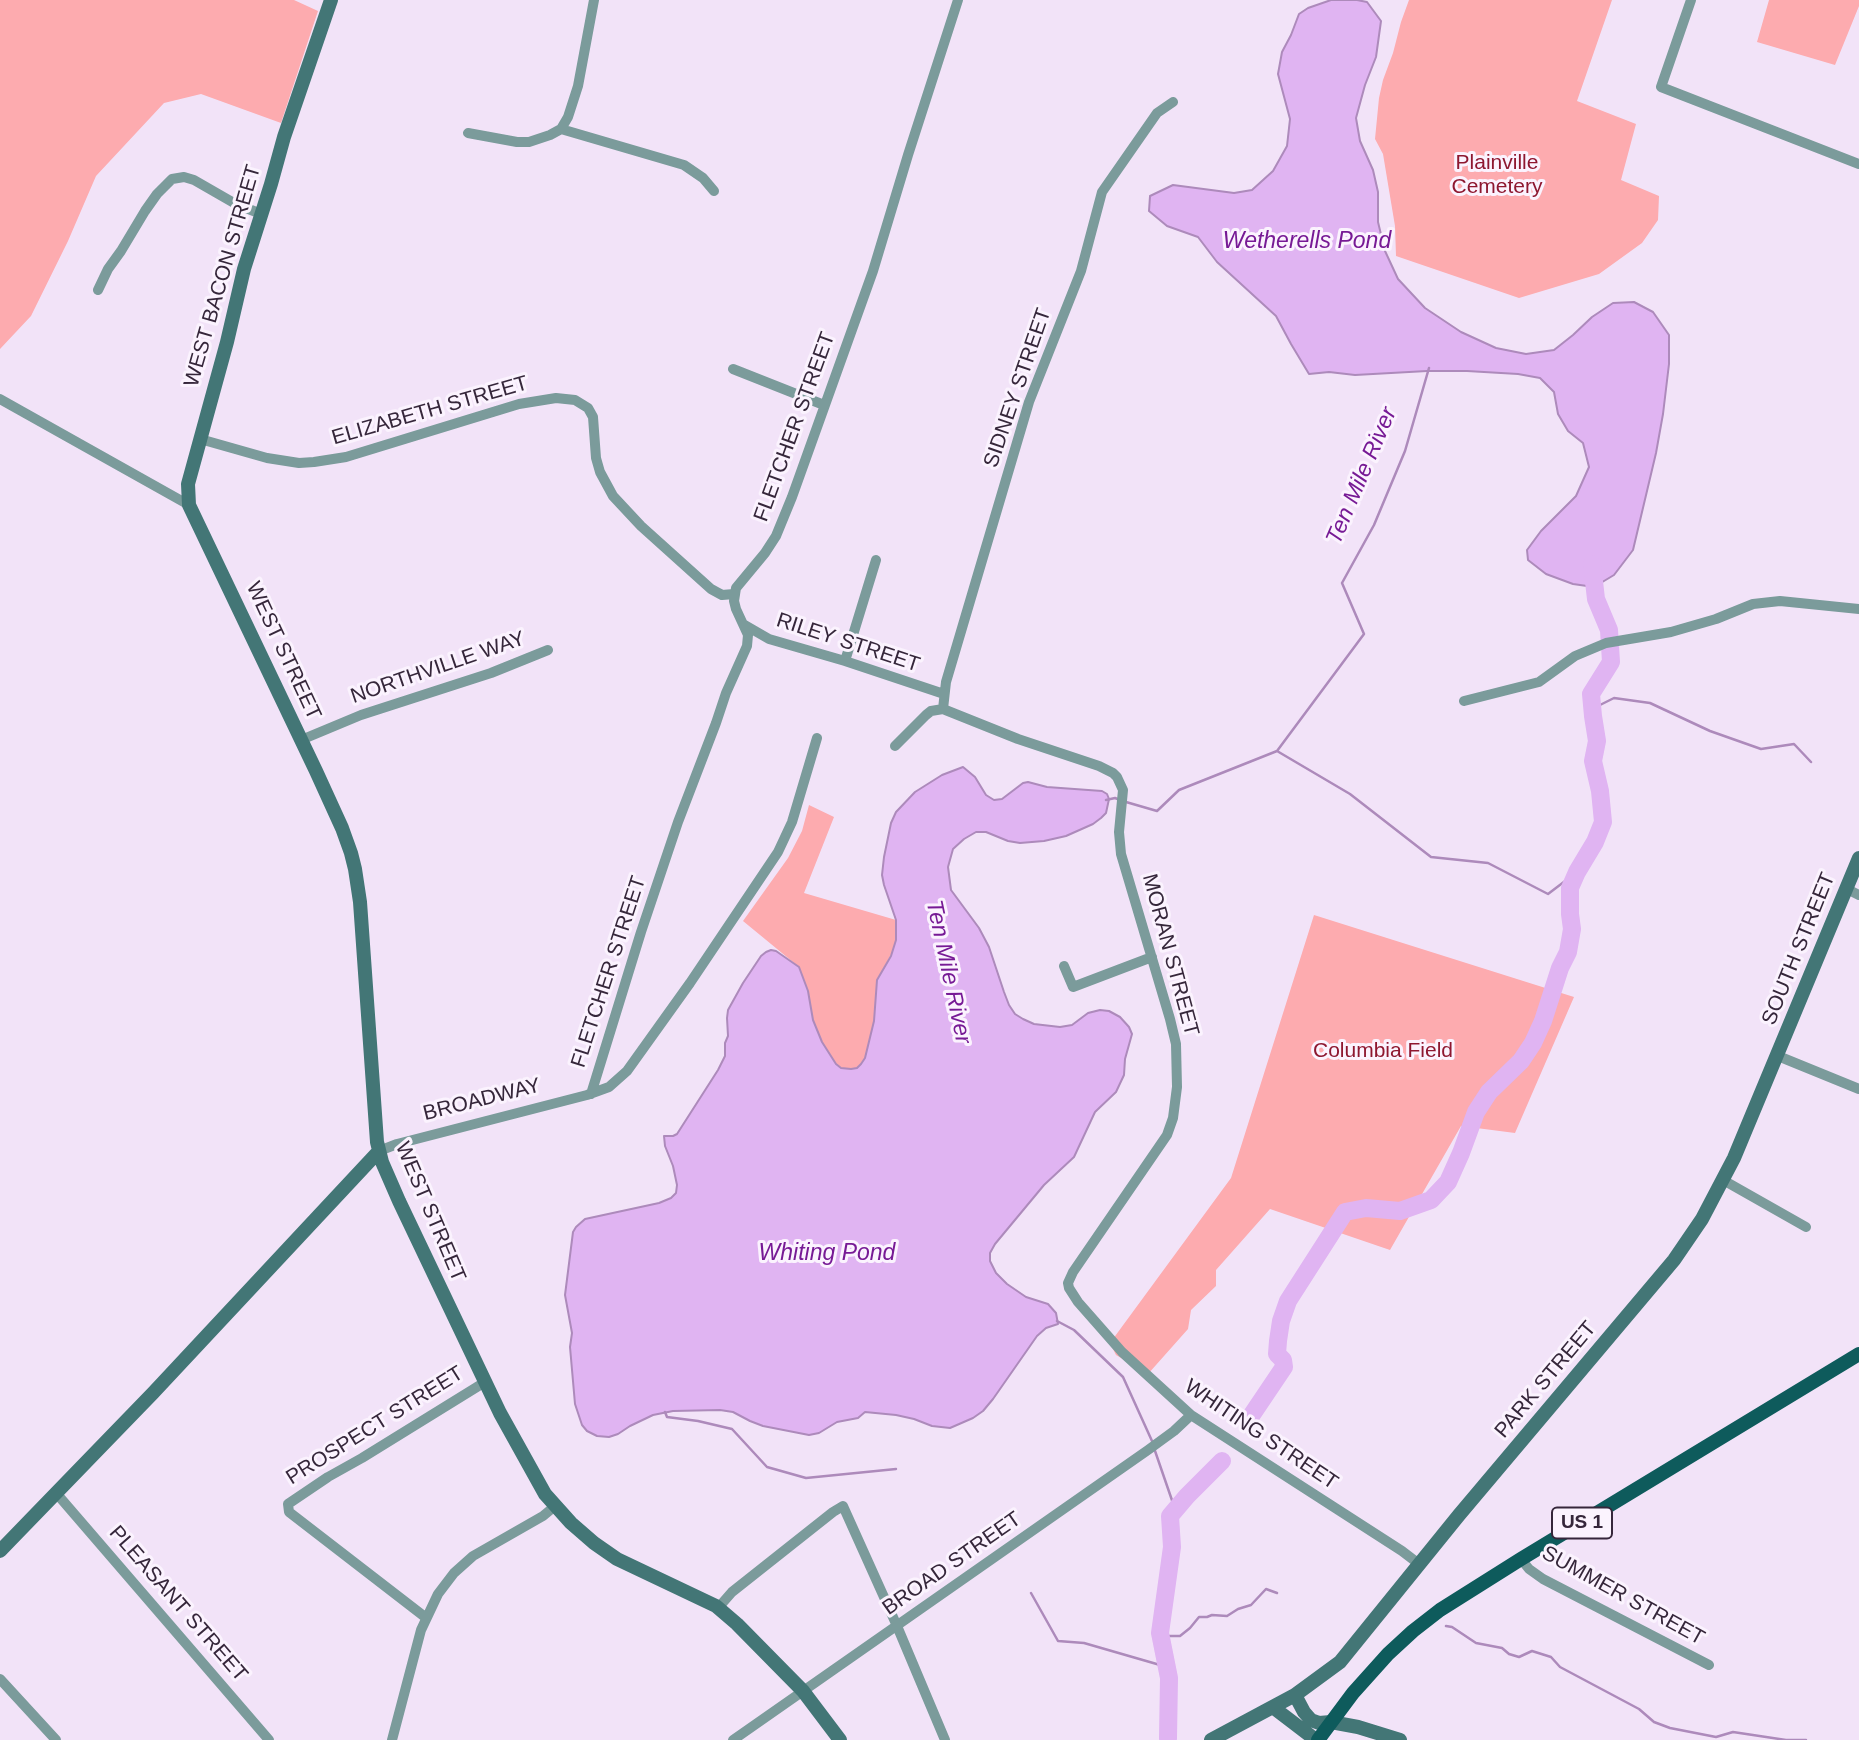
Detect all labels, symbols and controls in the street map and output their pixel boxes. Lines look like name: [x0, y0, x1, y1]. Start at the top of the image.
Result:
park label: Plainville Cemetery: [1451, 150, 1543, 200]
street label: WEST BACON STREET: [179, 162, 267, 390]
water label: Wetherells Pond: [1223, 228, 1391, 256]
street label: SIDNEY STREET: [979, 305, 1057, 471]
street label: FLETCHER STREET: [749, 329, 841, 525]
street label: ELIZABETH STREET: [329, 371, 531, 451]
water label: Ten Mile River: [1321, 403, 1403, 549]
street label: WEST STREET: [240, 578, 326, 724]
street label: RILEY STREET: [773, 608, 923, 678]
street label: NORTHVILLE WAY: [347, 626, 529, 710]
street label: SOUTH STREET: [1757, 869, 1841, 1029]
street label: MORAN STREET: [1136, 871, 1204, 1039]
street label: FLETCHER STREET: [566, 873, 652, 1071]
water label: Ten Mile River: [919, 898, 977, 1046]
park label: Columbia Field: [1313, 1038, 1453, 1064]
street label: BROADWAY: [421, 1073, 543, 1127]
street label: WEST STREET: [389, 1138, 471, 1286]
water label: Whiting Pond: [759, 1240, 895, 1268]
street label: PARK STREET: [1490, 1317, 1602, 1443]
street label: PROSPECT STREET: [282, 1361, 468, 1491]
street label: WHITING STREET: [1179, 1374, 1343, 1496]
street label: BROAD STREET: [878, 1507, 1026, 1621]
road number: US 1: [1552, 1508, 1612, 1539]
street label: PLEASANT STREET: [103, 1521, 253, 1687]
street label: SUMMER STREET: [1537, 1541, 1709, 1651]

